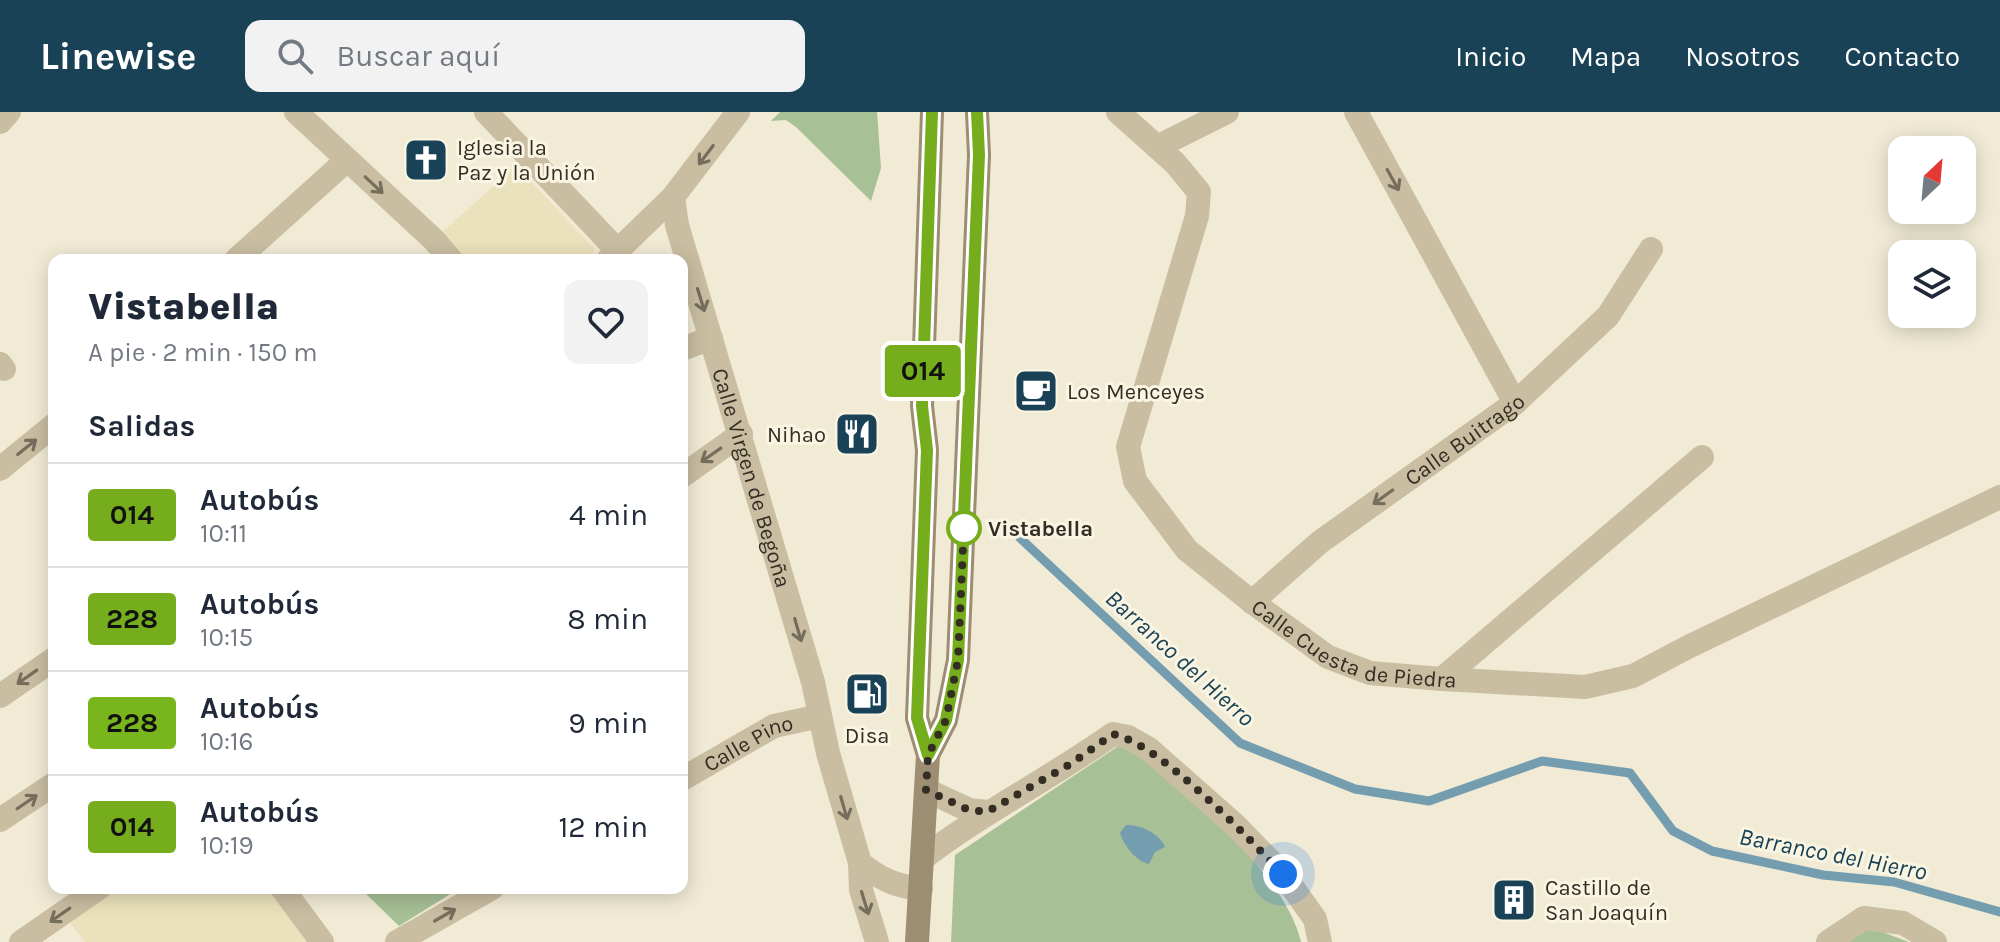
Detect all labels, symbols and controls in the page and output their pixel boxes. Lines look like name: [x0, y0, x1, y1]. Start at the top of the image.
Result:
search box: [245, 20, 805, 92]
text: Linewise: [40, 34, 197, 79]
icon: search: [273, 34, 317, 78]
text: Buscar aquí: [337, 38, 500, 74]
text: Inicio: [1455, 40, 1526, 73]
text: Mapa: [1570, 40, 1641, 73]
text: Nosotros: [1685, 40, 1800, 73]
text: Contacto: [1844, 40, 1960, 73]
place label: Iglesia la Paz y la Unión: [457, 135, 595, 186]
church icon: Iglesia la Paz y la Unión: [402, 136, 450, 184]
north arrow: [1888, 136, 1976, 224]
map controls: [1888, 136, 1976, 328]
one-way arrow: [697, 144, 714, 165]
one-way arrow: [1386, 168, 1402, 192]
one-way arrow: [363, 175, 383, 193]
button: layers: [1888, 240, 1976, 328]
button: heart: [564, 280, 648, 364]
text: Vistabella: [88, 284, 279, 329]
one-way arrow: [694, 287, 709, 312]
text: A pie · 2 min · 150 m: [88, 337, 318, 368]
line badge: 014: [877, 345, 969, 397]
text: 014: [901, 354, 945, 387]
street label: Calle Virgen de Begoña: [706, 365, 796, 591]
cafe icon: Los Menceyes: [1012, 367, 1060, 415]
place label: Los Menceyes: [1067, 379, 1205, 405]
street label: Calle Buitrago: [1400, 389, 1531, 491]
text: Salidas: [88, 408, 195, 444]
restaurant icon: Nihao: [833, 410, 881, 458]
place label: Nihao: [767, 422, 826, 448]
one-way arrow: [16, 438, 37, 456]
one-way arrow: [701, 447, 723, 463]
text: Autobús: [200, 482, 319, 518]
one-way arrow: [1373, 489, 1395, 505]
text: 4 min: [569, 497, 648, 533]
text: 014: [110, 498, 154, 531]
marker: Vistabella: [947, 511, 981, 545]
place label: Vistabella: [988, 516, 1093, 542]
text: 10:11: [200, 518, 247, 549]
water label: Barranco del Hierro: [1100, 584, 1260, 732]
text: Autobús: [200, 586, 319, 622]
street label: Calle Cuesta de Piedra: [1246, 594, 1457, 694]
text: 8 min: [567, 601, 648, 637]
text: 228: [106, 602, 158, 635]
one-way arrow: [791, 616, 806, 642]
text: 10:15: [200, 622, 253, 653]
one-way arrow: [16, 669, 39, 685]
fuel station icon: Disa: [843, 670, 891, 718]
text: Autobús: [200, 690, 319, 726]
text: 9 min: [568, 705, 648, 741]
text: 228: [106, 706, 158, 739]
street label: Calle Pino: [699, 710, 796, 778]
place label: Disa: [845, 723, 889, 749]
text: 10:16: [200, 726, 254, 757]
one-way arrow: [15, 794, 38, 810]
text: Autobús: [200, 794, 319, 830]
one-way arrow: [837, 794, 852, 820]
text: 12 min: [558, 809, 648, 845]
text: 014: [110, 810, 154, 843]
water label: Barranco del Hierro: [1737, 822, 1929, 886]
text: 10:19: [200, 830, 254, 861]
your location: [1263, 854, 1303, 894]
place label: Castillo de San Joaquín: [1545, 875, 1668, 926]
building icon: Castillo de San Joaquín: [1490, 876, 1538, 924]
one-way arrow: [859, 890, 873, 915]
one-way arrow: [49, 907, 71, 923]
one-way arrow: [433, 907, 456, 923]

